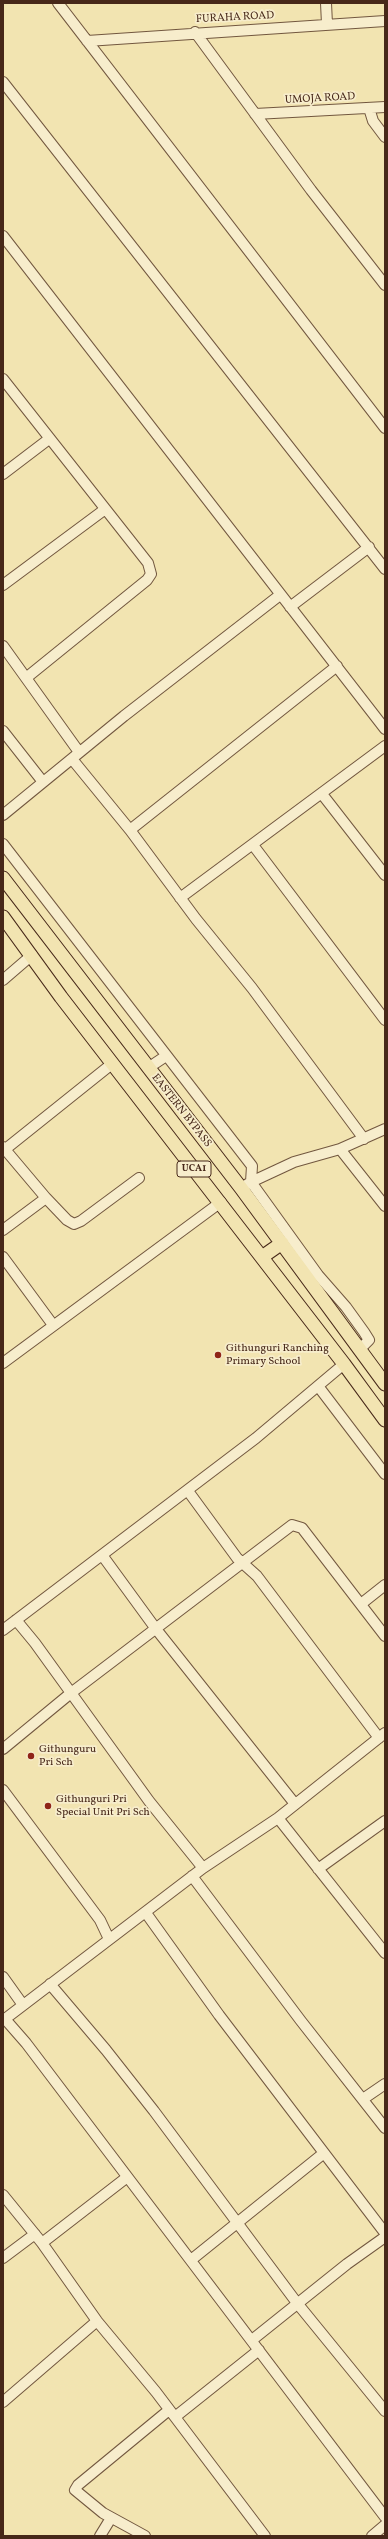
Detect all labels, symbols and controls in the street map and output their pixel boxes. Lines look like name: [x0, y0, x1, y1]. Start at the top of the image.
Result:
street label: FURAHA ROAD: [196, 9, 274, 27]
street label: UMOJA ROAD: [285, 91, 355, 107]
street label: EASTERN BYPASS: [148, 1072, 214, 1150]
road number: UCA1: [177, 1161, 211, 1177]
place label: Githunguri Ranching Primary School: [226, 1342, 329, 1368]
marker: Githunguri Ranching Primary School: [213, 1350, 223, 1360]
place label: Githunguru Pri Sch: [39, 1743, 96, 1769]
marker: Githunguru Pri Sch: [26, 1751, 36, 1761]
place label: Githunguri Pri Special Unit Pri Sch: [56, 1793, 150, 1819]
marker: Githunguri Pri Special Unit Pri Sch: [43, 1801, 53, 1811]

